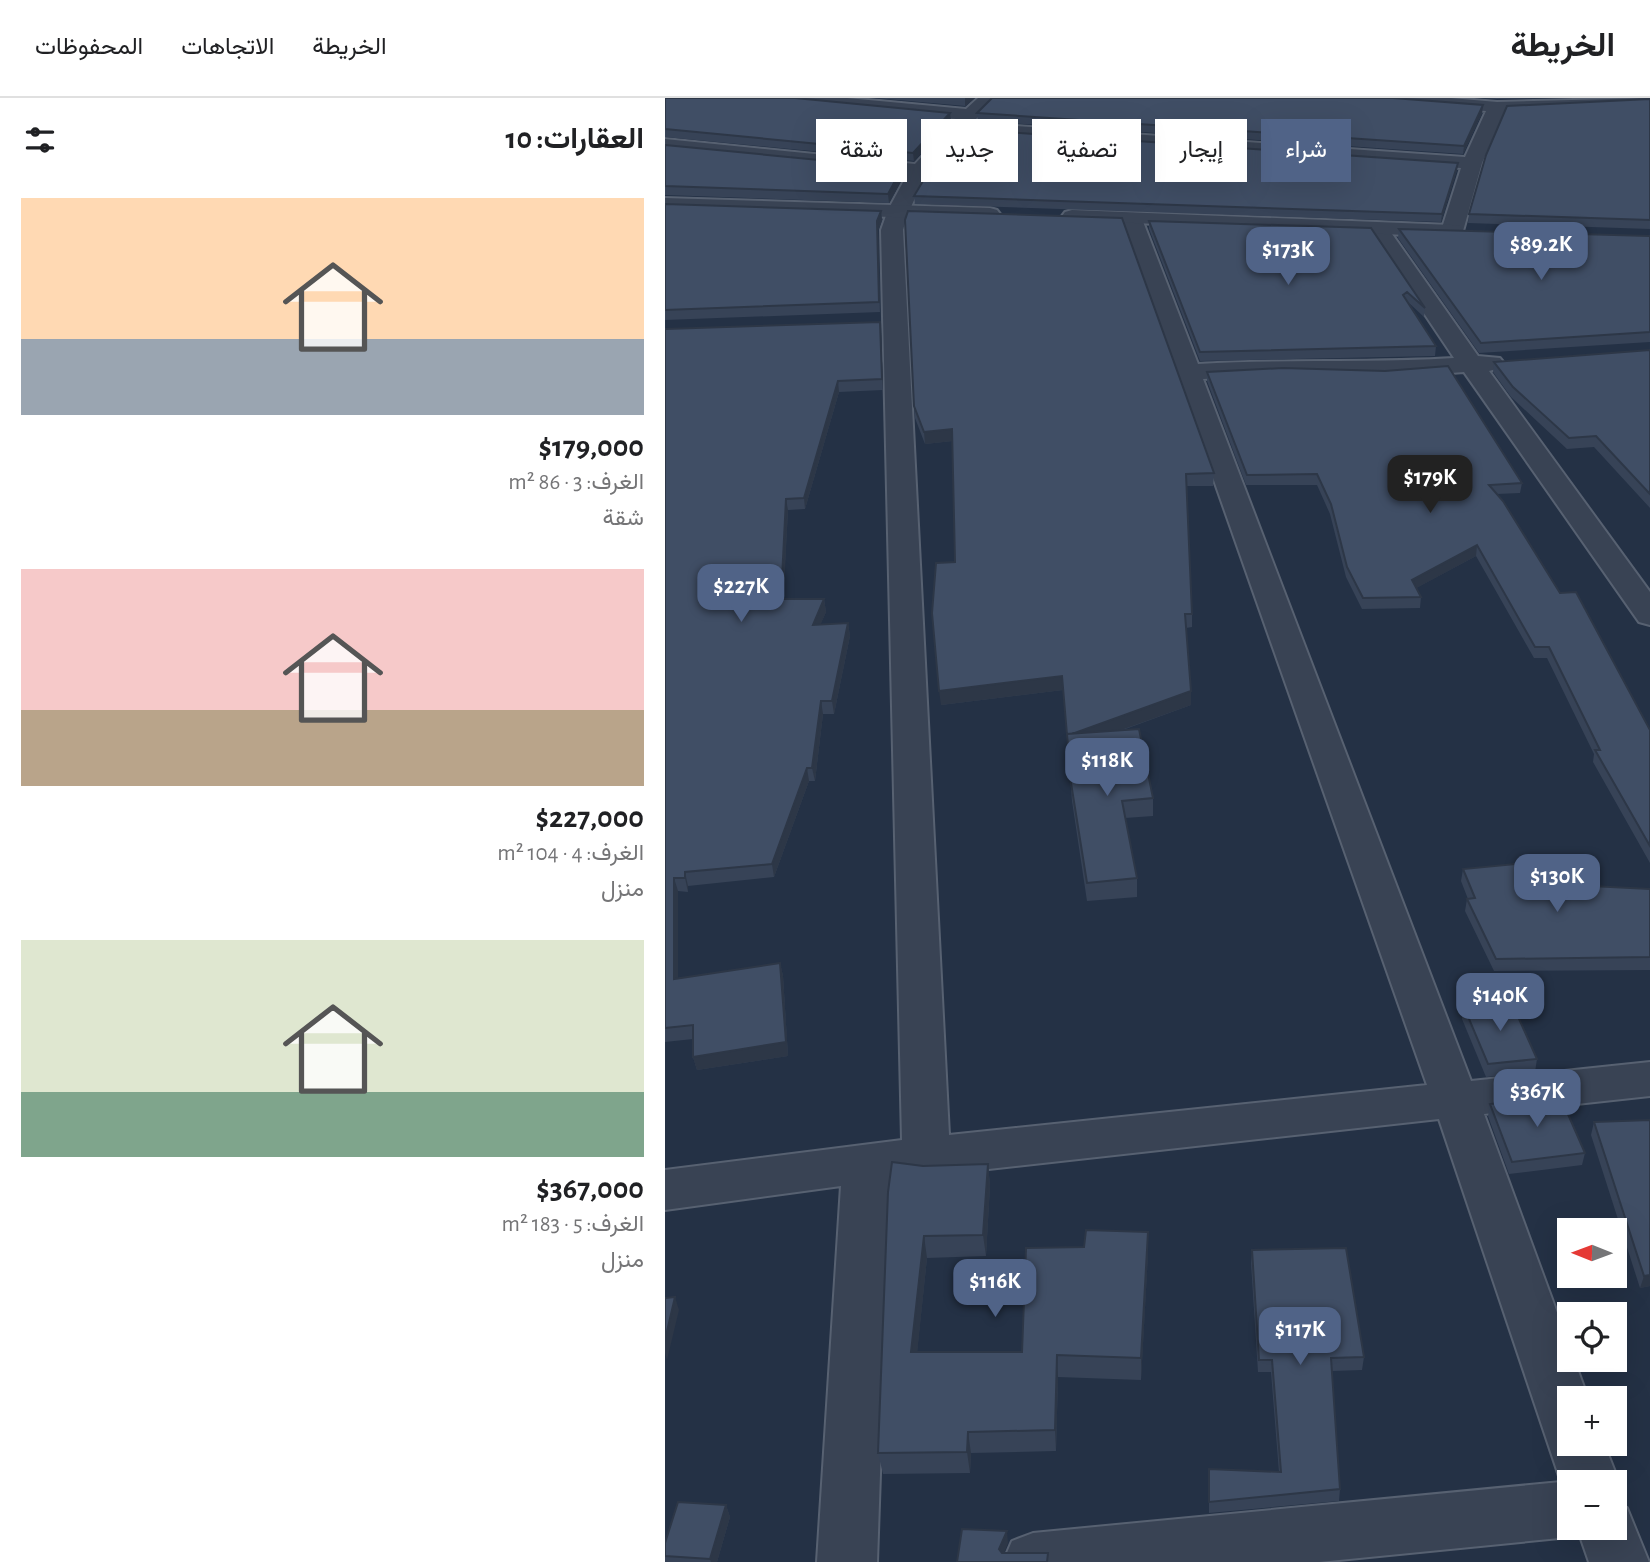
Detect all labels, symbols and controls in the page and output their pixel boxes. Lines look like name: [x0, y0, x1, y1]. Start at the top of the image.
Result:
text: الخريطة: [1511, 30, 1615, 63]
text: المحفوظات: [35, 35, 143, 59]
text: الاتجاهات: [181, 35, 274, 59]
text: الخريطة: [312, 35, 387, 59]
chip: شقة: [816, 119, 907, 182]
chip: جديد: [921, 119, 1018, 182]
chip: تصفية: [1032, 119, 1141, 182]
chip: إيجار: [1155, 119, 1247, 182]
chip: شراء: [1261, 119, 1351, 182]
icon: filters: [21, 121, 59, 159]
text: العقارات: 10: [506, 124, 644, 154]
pin: $89.2K: [1484, 222, 1598, 282]
pin: $173K: [1239, 228, 1337, 287]
text: $89.2K: [1510, 233, 1572, 256]
text: $173K: [1262, 238, 1314, 261]
icon: home: [270, 244, 396, 370]
text: $179,000: [538, 432, 644, 462]
pin: $179K: [1381, 456, 1479, 515]
text: $179K: [1403, 466, 1457, 489]
text: الغرف: 3 · 86 m²: [508, 471, 644, 494]
text: شقة: [602, 507, 644, 530]
pin: $227K: [692, 564, 790, 624]
text: $227K: [713, 575, 769, 598]
icon: home: [270, 615, 396, 741]
pin: $118K: [1058, 738, 1156, 798]
text: $118K: [1081, 749, 1133, 772]
text: $227,000: [536, 803, 644, 833]
text: الغرف: 4 · 104 m²: [497, 842, 644, 865]
pin: $130K: [1508, 854, 1606, 914]
text: $130K: [1530, 865, 1584, 888]
text: منزل: [601, 878, 644, 901]
pin: $140K: [1451, 974, 1549, 1033]
text: $140K: [1472, 984, 1528, 1007]
icon: home: [270, 986, 396, 1112]
pin: $367K: [1488, 1070, 1586, 1129]
text: $367K: [1510, 1080, 1564, 1103]
text: $367,000: [536, 1174, 644, 1204]
text: الغرف: 5 · 183 m²: [502, 1213, 644, 1236]
north arrow: [1557, 1218, 1627, 1288]
map controls: [1557, 1218, 1627, 1540]
text: منزل: [601, 1249, 644, 1272]
pin: $116K: [946, 1260, 1044, 1319]
text: $116K: [969, 1270, 1021, 1293]
button: locate: [1557, 1302, 1627, 1372]
pin: $117K: [1251, 1308, 1349, 1367]
text: $117K: [1275, 1318, 1325, 1341]
button: +: [1557, 1386, 1627, 1456]
button: −: [1557, 1470, 1627, 1540]

